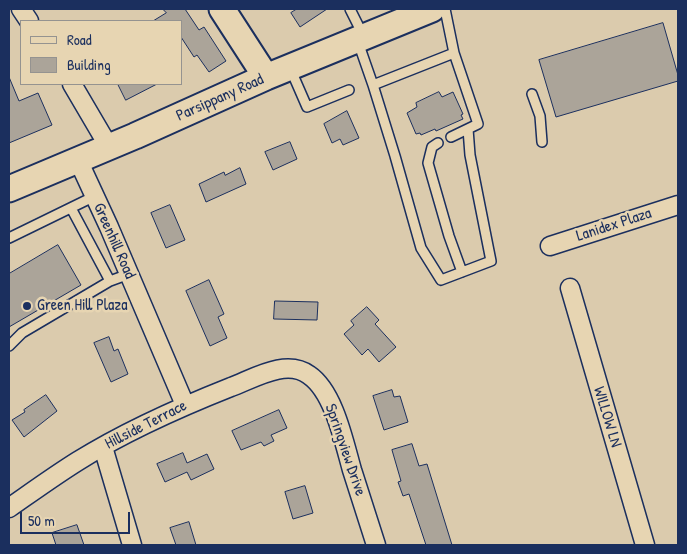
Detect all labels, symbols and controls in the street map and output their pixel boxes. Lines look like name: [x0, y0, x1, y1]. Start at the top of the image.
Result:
legend: [20, 20, 182, 85]
text: Road: [67, 29, 92, 50]
text: Building: [67, 54, 111, 75]
street label: Parsippany Road: [173, 70, 267, 126]
street label: Greenhill Road: [89, 200, 139, 282]
street label: Lanidex Plaza: [574, 204, 654, 246]
place label: Green Hill Plaza: [37, 296, 127, 316]
marker: Green Hill Plaza: [21, 300, 33, 312]
street label: WILLOW LN: [589, 384, 625, 450]
street label: Hillside Terrace: [102, 396, 190, 454]
street label: Springview Drive: [320, 402, 370, 498]
scale bar: [22, 502, 132, 534]
text: 50 m: [28, 510, 55, 531]

